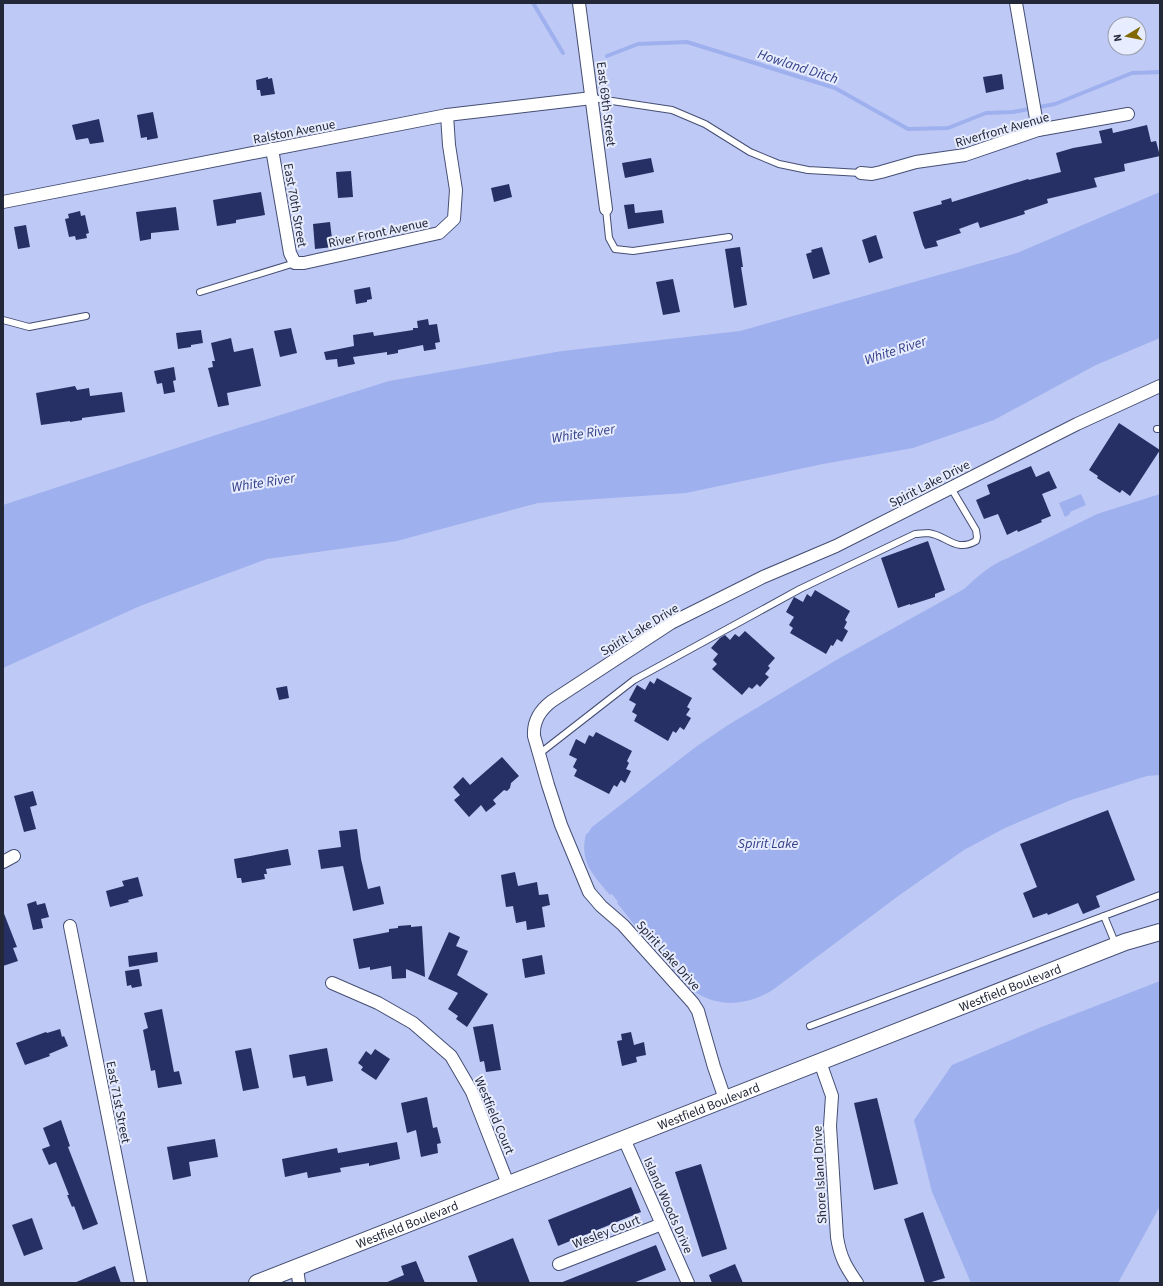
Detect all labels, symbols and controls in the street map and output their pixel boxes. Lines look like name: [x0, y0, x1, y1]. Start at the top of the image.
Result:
north arrow: [1107, 16, 1147, 56]
text: N: [1110, 33, 1126, 43]
water label: Howland Ditch: [755, 44, 841, 89]
street label: East 69th Street: [592, 61, 620, 148]
street label: Riverfront Avenue: [953, 108, 1051, 152]
street label: Ralston Avenue: [252, 115, 337, 149]
street label: East 70th Street: [279, 162, 311, 249]
street label: River Front Avenue: [326, 214, 430, 252]
water label: White River: [862, 331, 930, 370]
water label: White River: [550, 419, 617, 449]
street label: Spirit Lake Drive: [886, 456, 973, 512]
water label: White River: [230, 468, 297, 498]
street label: Spirit Lake Drive: [597, 599, 682, 660]
water label: Spirit Lake: [738, 834, 798, 854]
street label: Spirit Lake Drive: [632, 917, 705, 995]
street label: Westfield Boulevard: [957, 960, 1064, 1016]
street label: East 71st Street: [101, 1060, 135, 1145]
street label: Westfield Court: [470, 1074, 519, 1158]
street label: Westfield Boulevard: [655, 1078, 763, 1135]
street label: Shore Island Drive: [808, 1125, 832, 1225]
street label: Island Woods Drive: [639, 1155, 697, 1256]
street label: Westfield Boulevard: [353, 1197, 461, 1253]
street label: Wesley Court: [570, 1211, 643, 1253]

